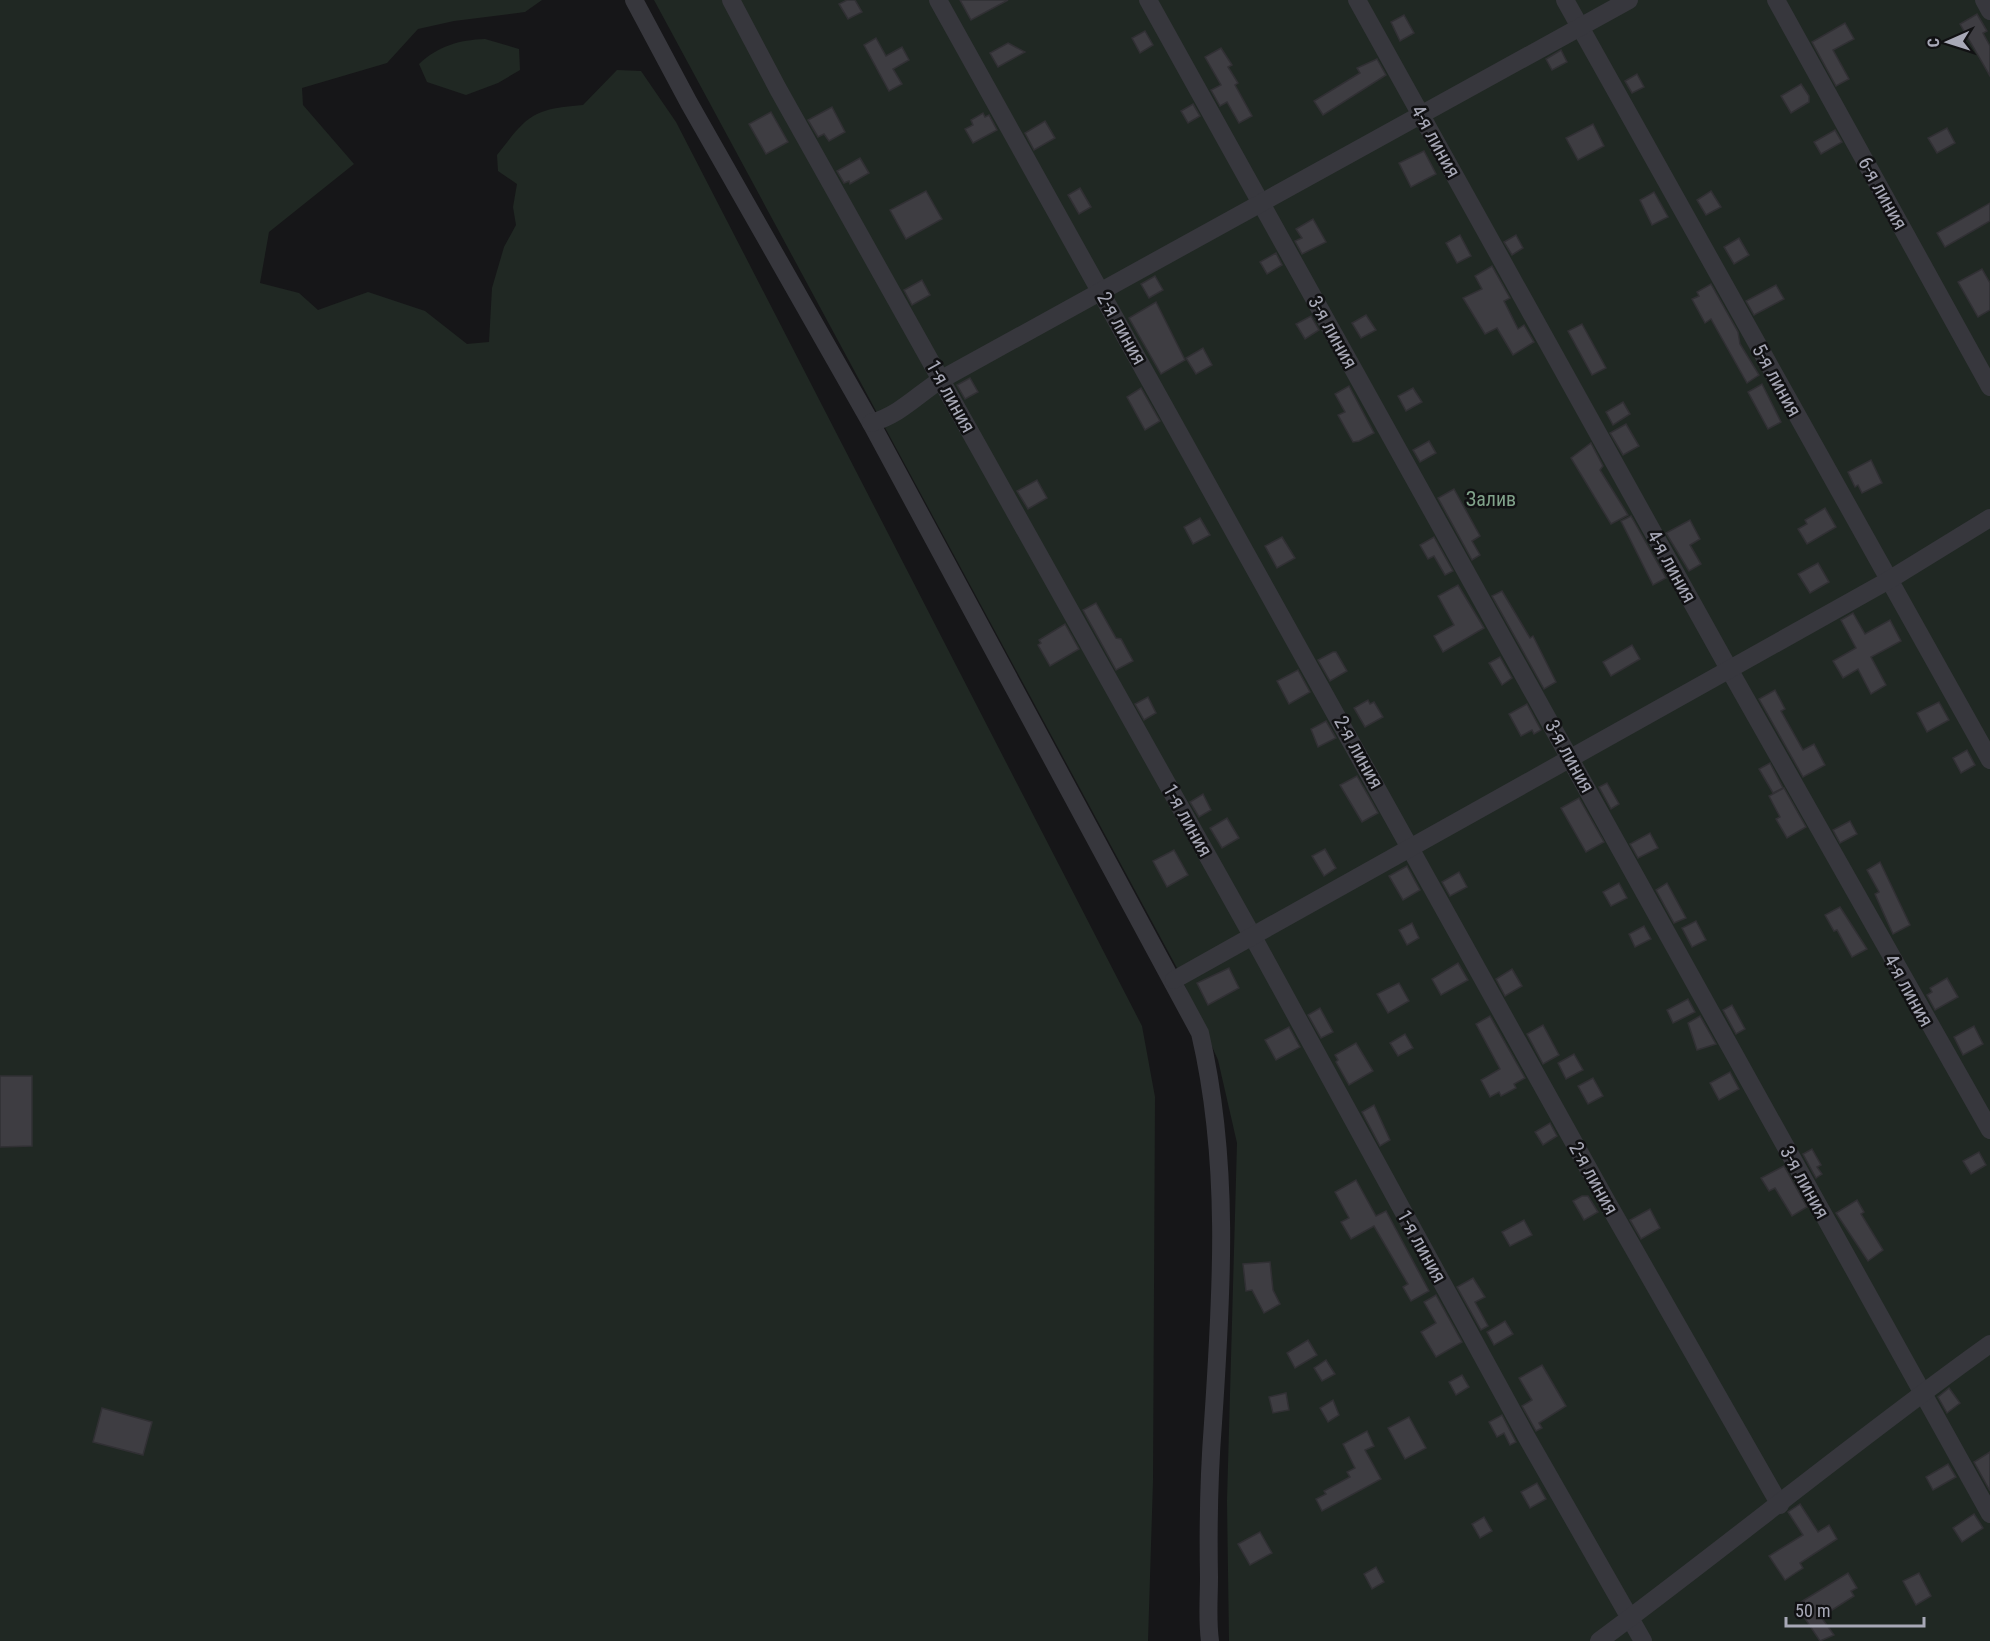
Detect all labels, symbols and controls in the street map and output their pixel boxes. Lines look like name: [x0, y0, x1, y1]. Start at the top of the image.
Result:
north arrow: [1918, 12, 1978, 72]
text: С: [1924, 38, 1943, 48]
street label: 4-я линия: [1406, 100, 1466, 182]
street label: 6-я линия: [1853, 152, 1913, 234]
street label: 2-я линия: [1092, 287, 1152, 369]
street label: 3-я линия: [1303, 291, 1363, 373]
street label: 5-я линия: [1747, 339, 1807, 421]
street label: 1-я линия: [921, 355, 981, 437]
park label: Залив: [1466, 487, 1516, 511]
street label: 4-я линия: [1642, 525, 1702, 607]
street label: 2-я линия: [1329, 711, 1389, 793]
street label: 3-я линия: [1540, 715, 1600, 797]
street label: 1-я линия: [1158, 779, 1218, 861]
street label: 4-я линия: [1879, 949, 1939, 1031]
street label: 2-я линия: [1564, 1137, 1624, 1219]
street label: 3-я линия: [1775, 1141, 1835, 1223]
street label: 1-я линия: [1392, 1205, 1452, 1287]
scale bar: [1786, 1590, 1924, 1628]
text: 50 m: [1795, 1600, 1830, 1621]

